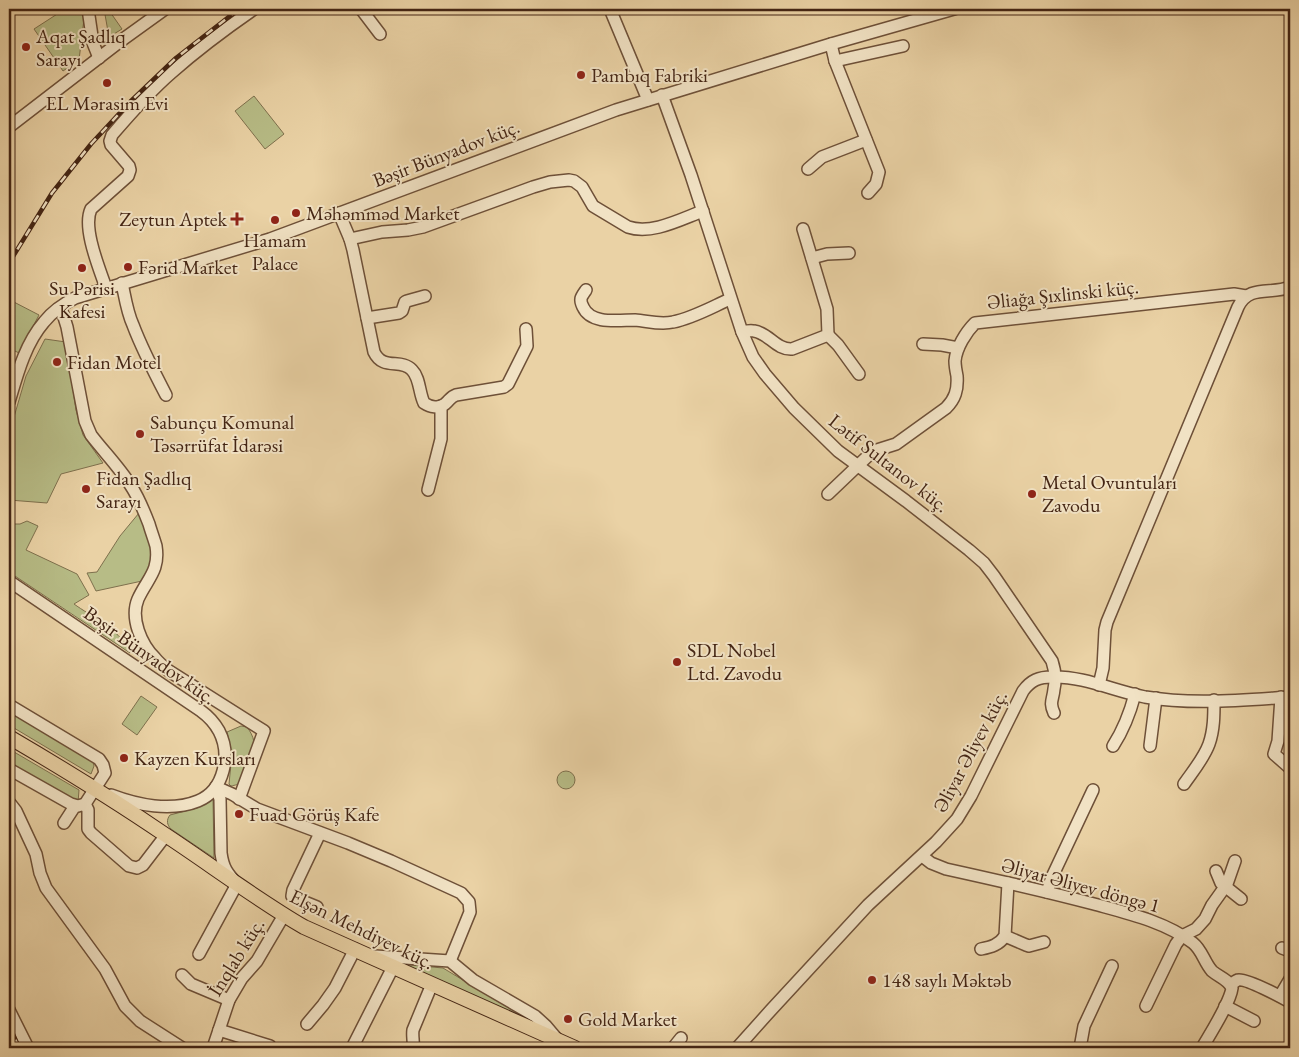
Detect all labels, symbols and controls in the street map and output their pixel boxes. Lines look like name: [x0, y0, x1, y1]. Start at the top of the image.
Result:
place label: Aqat Şadlıq Sarayı: [35, 23, 126, 72]
marker: Aqat Şadlıq Sarayı: [20, 41, 32, 53]
place label: Pambıq Fabriki: [591, 62, 708, 88]
marker: Pambıq Fabriki: [575, 69, 587, 81]
marker: EL Mərasim Evi: [101, 77, 113, 89]
place label: EL Mərasim Evi: [45, 90, 169, 116]
street label: Bəşir Bünyadov küç.: [369, 113, 523, 193]
place label: Məhəmməd Market: [306, 200, 460, 226]
place label: Zeytun Aptek: [119, 206, 228, 232]
marker: Məhəmməd Market: [290, 207, 302, 219]
marker: Zeytun Aptek: [231, 213, 243, 225]
marker: Hamam Palace: [269, 214, 281, 226]
place label: Hamam Palace: [243, 227, 307, 276]
place label: Fərid Market: [138, 254, 239, 280]
marker: Fərid Market: [122, 261, 134, 273]
marker: Su Pərisi Kafesi: [76, 262, 88, 274]
street label: Əliağa Şıxlinski küç.: [986, 273, 1140, 315]
place label: Su Pərisi Kafesi: [49, 275, 115, 324]
place label: Fidan Motel: [67, 349, 161, 375]
marker: Fidan Motel: [51, 356, 63, 368]
street label: Lətif Sultanov küç.: [824, 408, 954, 518]
place label: Sabunçu Komunal Təsərrüfat İdarəsi: [150, 409, 295, 458]
marker: Sabunçu Komunal Təsərrüfat İdarəsi: [134, 428, 146, 440]
place label: Fidan Şadlıq Sarayı: [96, 465, 192, 514]
place label: Metal Ovuntuları Zavodu: [1042, 469, 1177, 518]
marker: Fidan Şadlıq Sarayı: [80, 483, 92, 495]
marker: Metal Ovuntuları Zavodu: [1026, 488, 1038, 500]
street label: Bəşir Bünyadov küç.: [79, 600, 221, 710]
place label: SDL Nobel Ltd. Zavodu: [687, 637, 783, 686]
marker: SDL Nobel Ltd. Zavodu: [671, 656, 683, 668]
street label: Əliyar Əliyev küç.: [927, 685, 1013, 817]
place label: Kayzen Kursları: [134, 745, 256, 771]
marker: Kayzen Kursları: [118, 752, 130, 764]
place label: Fuad Görüş Kafe: [249, 801, 379, 827]
marker: Fuad Görüş Kafe: [233, 808, 245, 820]
street label: Əliyar Əliyev döngə 1: [999, 851, 1163, 919]
street label: Elşən Mehdiyev küç.: [286, 883, 438, 975]
street label: İnqlab küç.: [202, 913, 270, 1001]
place label: 148 saylı Məktəb: [882, 967, 1011, 993]
marker: 148 saylı Məktəb: [866, 974, 878, 986]
place label: Gold Market: [578, 1006, 678, 1032]
marker: Gold Market: [562, 1013, 574, 1025]

